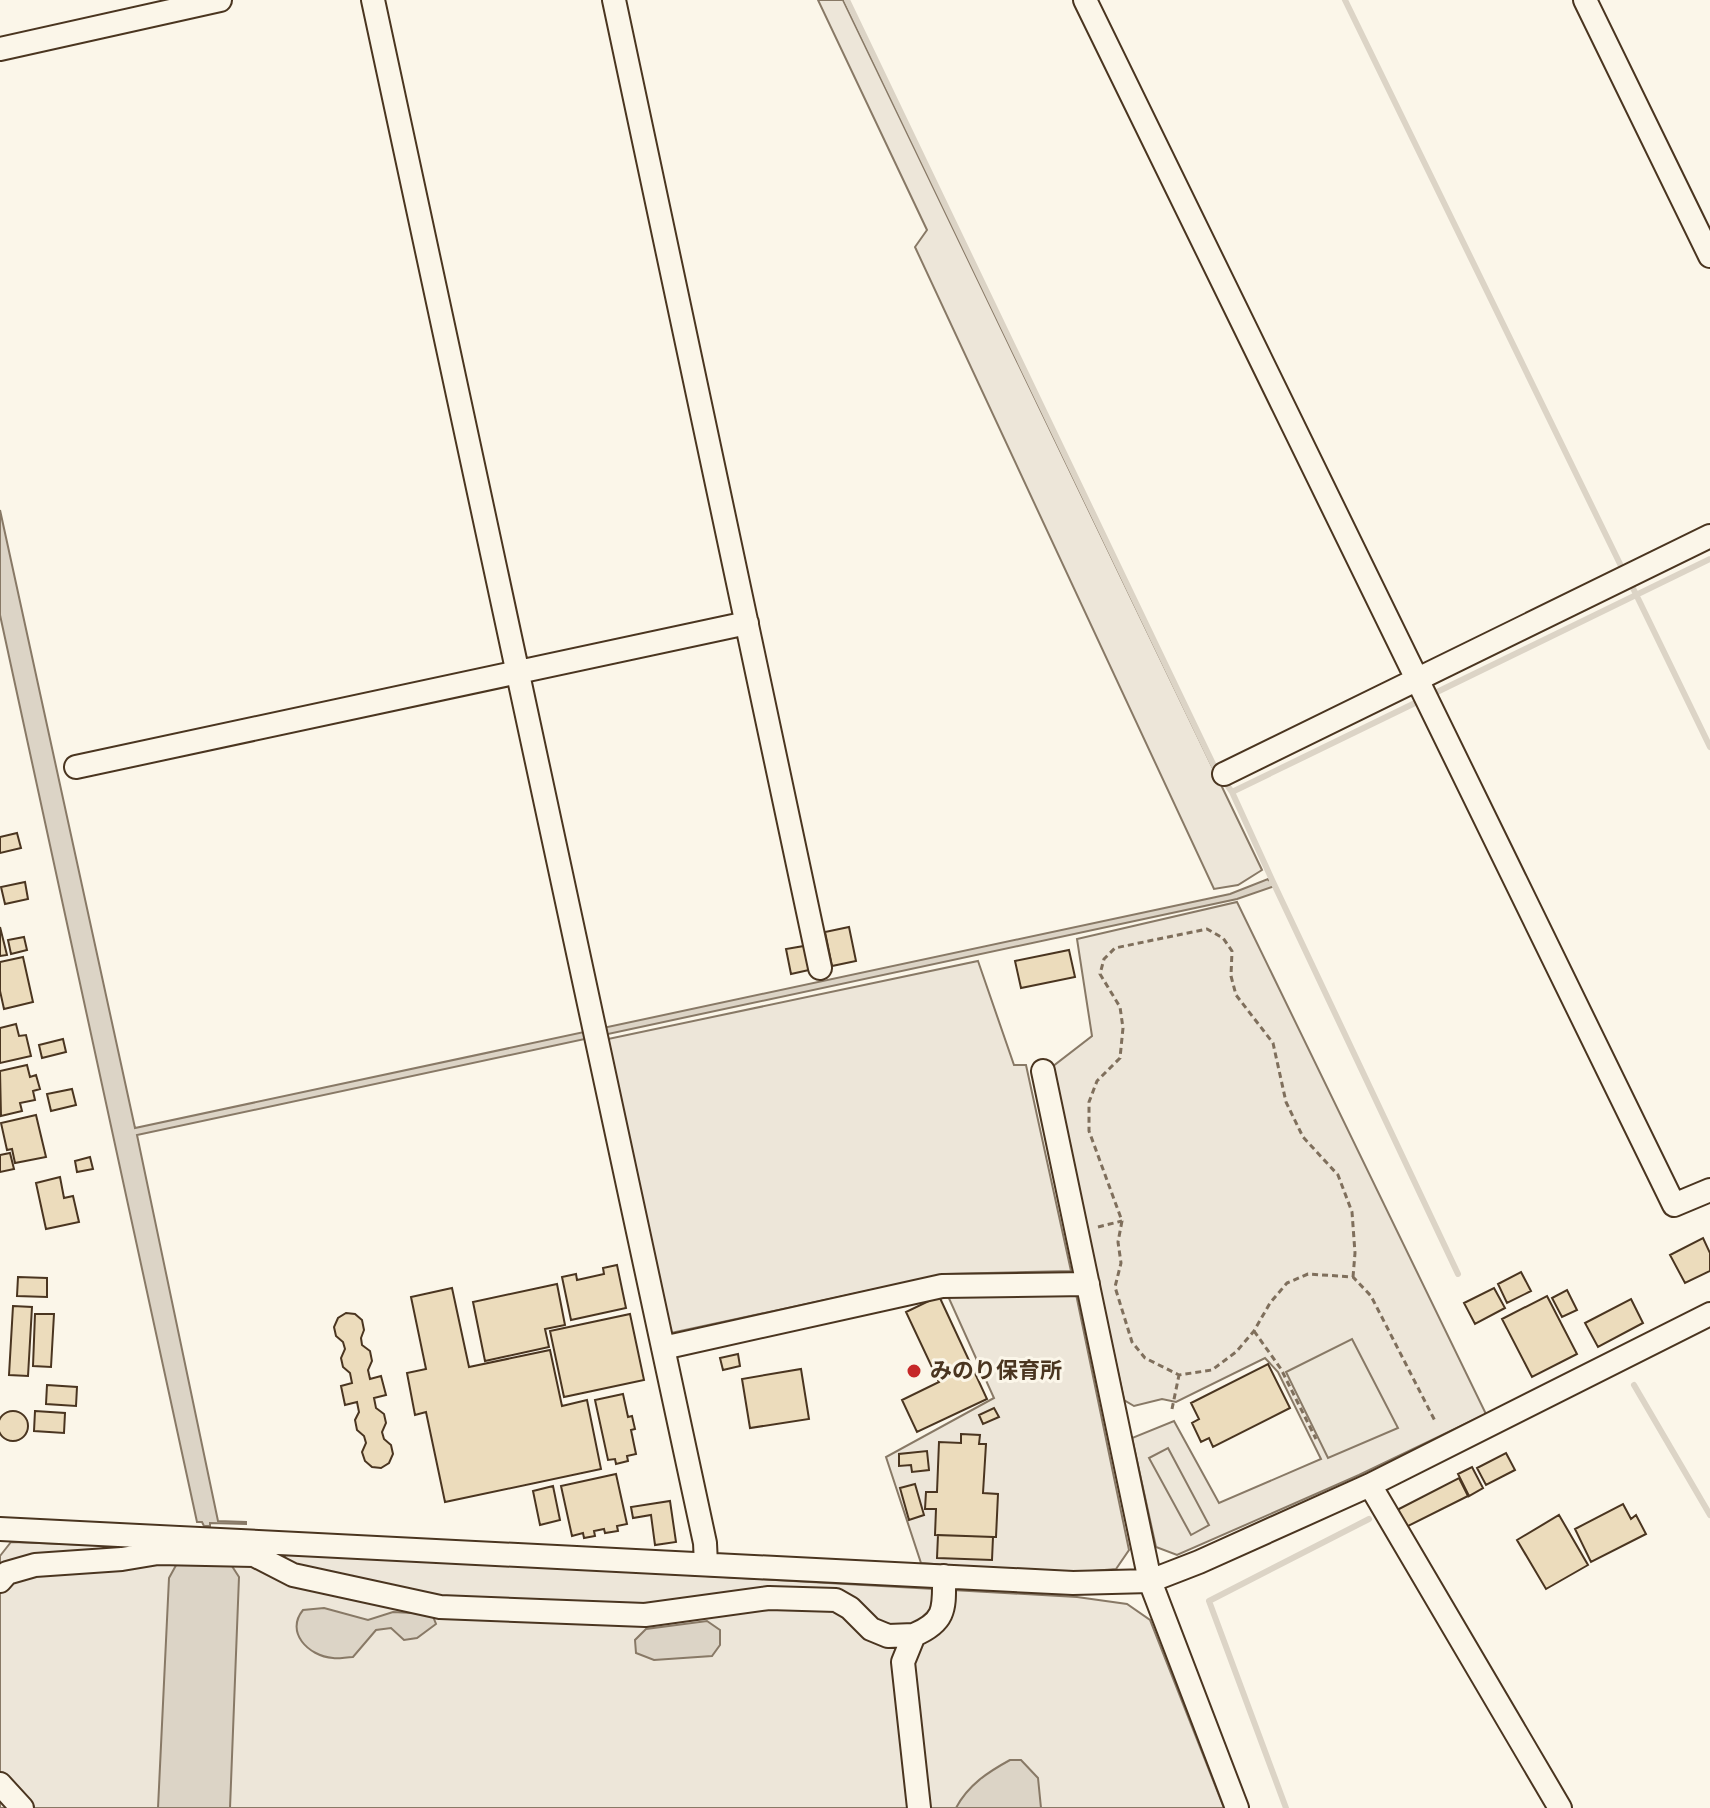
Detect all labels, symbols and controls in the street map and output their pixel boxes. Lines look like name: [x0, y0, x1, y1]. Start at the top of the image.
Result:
place label: みのり保育所: [930, 1355, 1062, 1387]
marker: みのり保育所: [905, 1362, 923, 1380]

